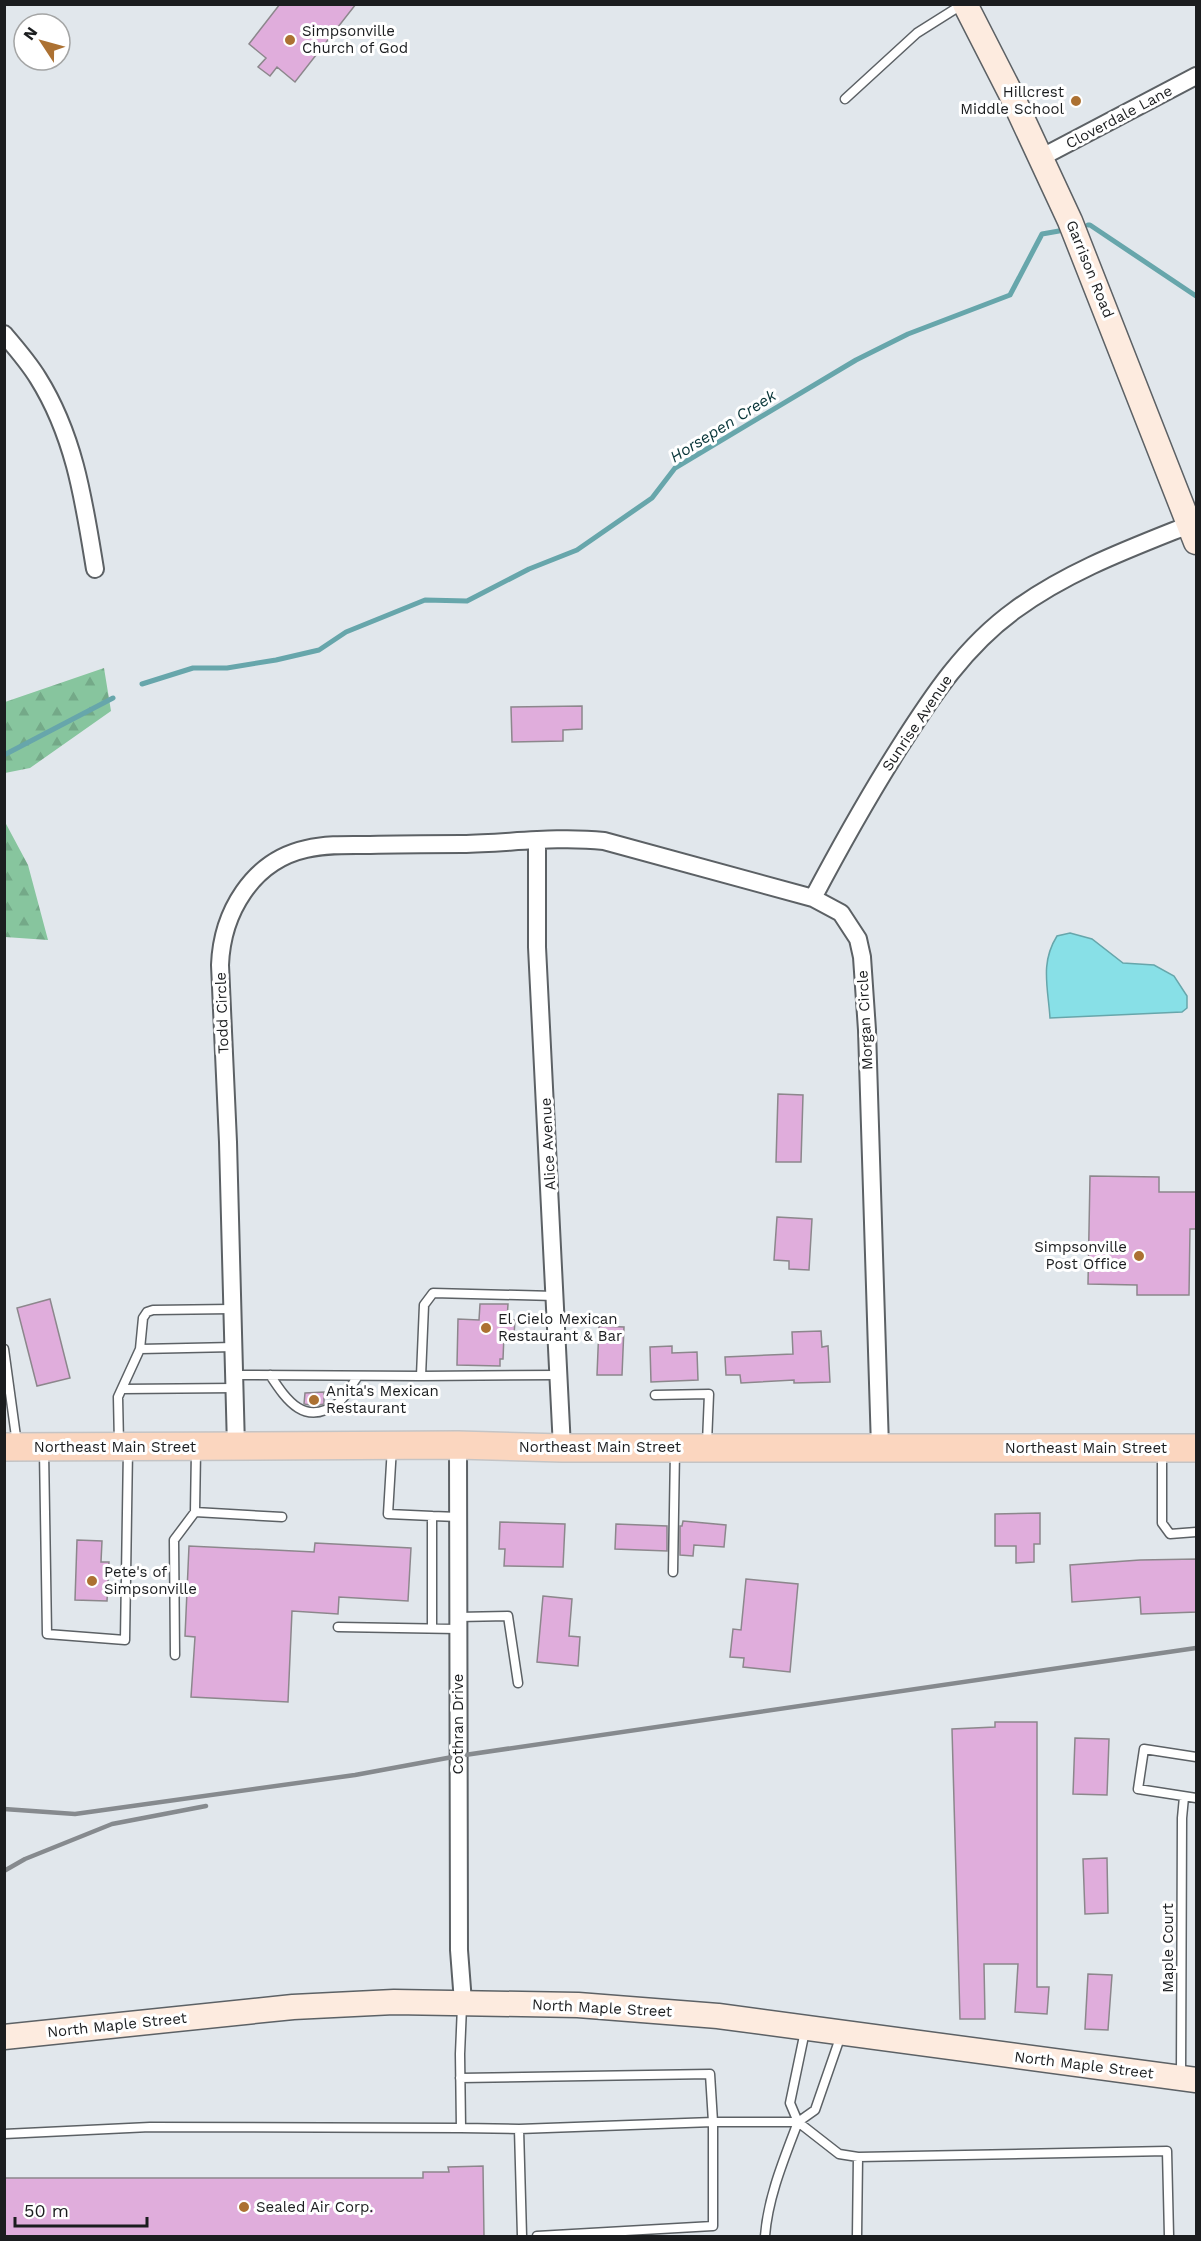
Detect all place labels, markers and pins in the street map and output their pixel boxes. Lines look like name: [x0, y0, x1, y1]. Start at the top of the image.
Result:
place label: Simpsonville Church of God: [302, 22, 408, 57]
marker: Simpsonville Church of God: [283, 33, 297, 47]
place label: Hillcrest Middle School: [960, 83, 1065, 118]
marker: Hillcrest Middle School: [1069, 94, 1083, 108]
place label: Simpsonville Post Office: [1034, 1238, 1127, 1273]
marker: Simpsonville Post Office: [1132, 1249, 1146, 1263]
place label: El Cielo Mexican Restaurant & Bar: [498, 1310, 622, 1345]
marker: El Cielo Mexican Restaurant & Bar: [479, 1321, 493, 1335]
place label: Anita's Mexican Restaurant: [326, 1382, 439, 1417]
marker: Anita's Mexican Restaurant: [307, 1393, 321, 1407]
place label: Pete's of Simpsonville: [104, 1563, 197, 1598]
marker: Pete's of Simpsonville: [85, 1574, 99, 1588]
place label: Sealed Air Corp.: [256, 2198, 373, 2216]
marker: Sealed Air Corp.: [237, 2200, 251, 2214]

